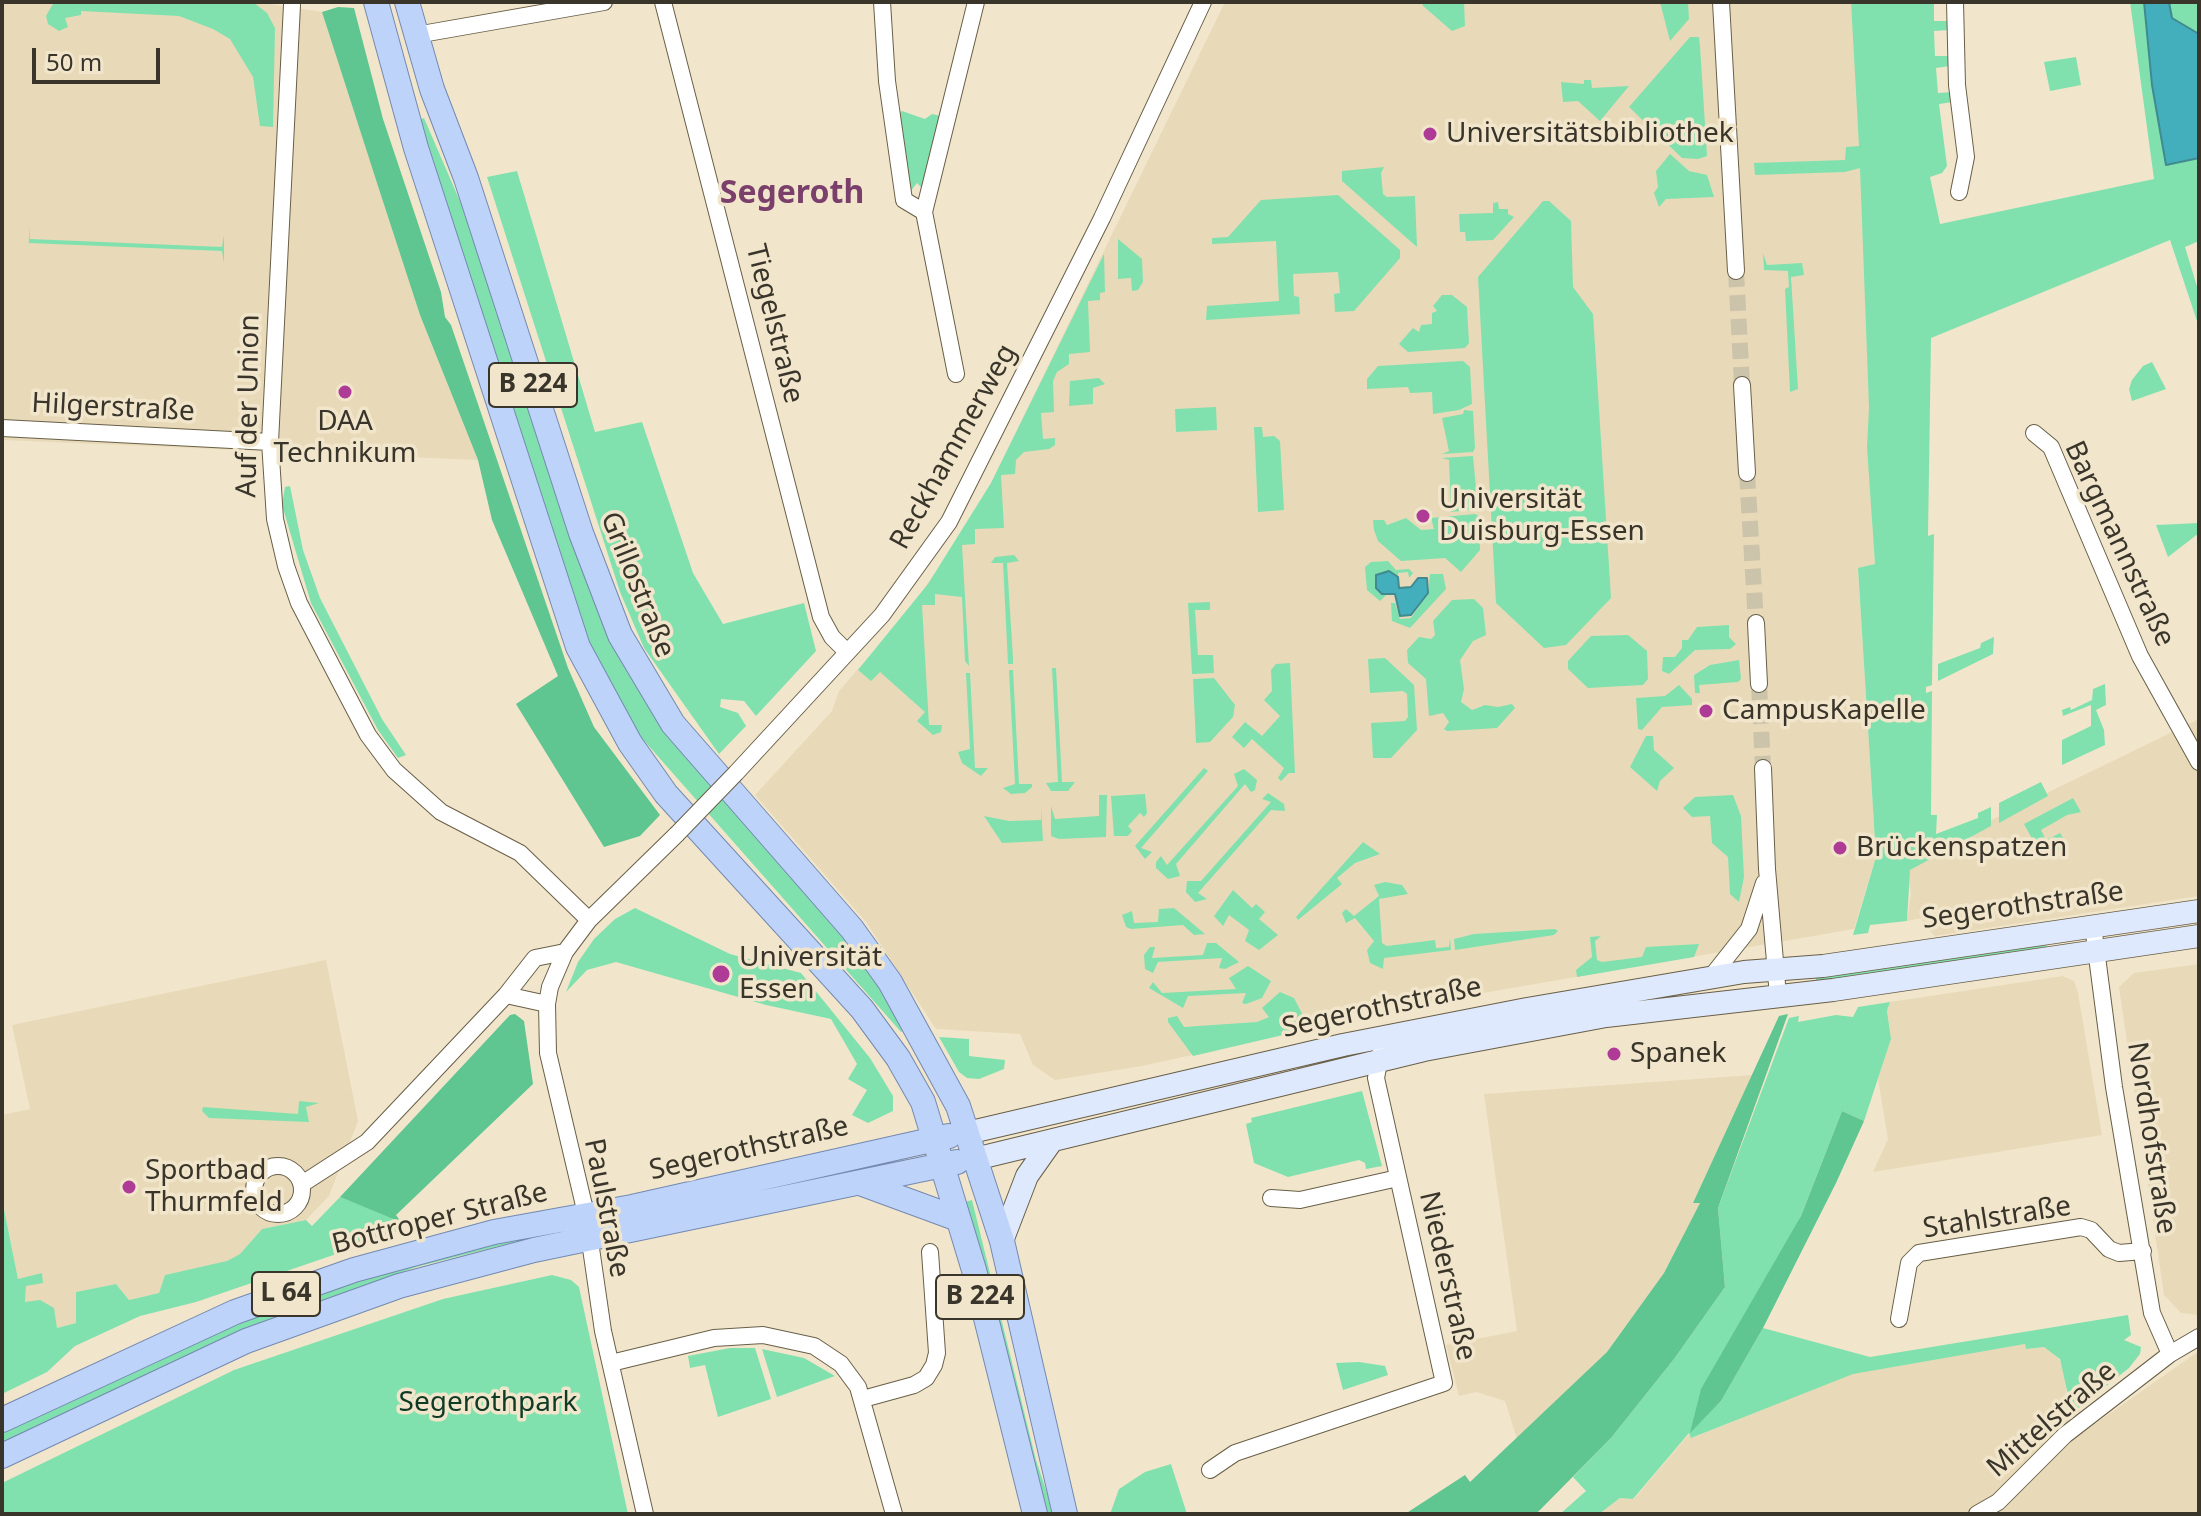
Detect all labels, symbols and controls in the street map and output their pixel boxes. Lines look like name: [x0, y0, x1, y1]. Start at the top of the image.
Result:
scale bar: [36, 32, 164, 82]
text: 50 m: [46, 45, 102, 78]
place label: Universitätsbibliothek: [1446, 117, 1734, 151]
marker: Universitätsbibliothek: [1421, 125, 1439, 143]
district label: Segeroth: [720, 175, 864, 213]
street label: Tiegelstraße: [738, 241, 810, 407]
street label: Auf der Union: [231, 314, 267, 498]
street label: Reckhammerweg: [884, 339, 1024, 555]
road number: B 224: [489, 363, 577, 407]
marker: DAA Technikum: [336, 383, 354, 401]
street label: Hilgerstraße: [31, 387, 195, 429]
place label: DAA Technikum: [273, 405, 417, 471]
street label: Bargmannstraße: [2057, 436, 2181, 652]
place label: Universität Duisburg-Essen: [1439, 483, 1645, 549]
street label: Grillostraße: [593, 507, 681, 663]
marker: Universität Duisburg-Essen: [1414, 507, 1432, 525]
place label: CampusKapelle: [1722, 694, 1926, 728]
marker: CampusKapelle: [1697, 702, 1715, 720]
place label: Brückenspatzen: [1856, 831, 2067, 865]
marker: Brückenspatzen: [1831, 839, 1849, 857]
street label: Segerothstraße: [1920, 875, 2126, 937]
place label: Universität Essen: [739, 941, 882, 1007]
marker: Universität Essen: [710, 963, 732, 985]
street label: Segerothstraße: [1279, 970, 1485, 1046]
place label: Spanek: [1630, 1037, 1726, 1071]
street label: Nordhofstraße: [2119, 1040, 2183, 1236]
marker: Spanek: [1605, 1045, 1623, 1063]
street label: Segerothstraße: [646, 1110, 852, 1188]
street label: Paulstraße: [576, 1136, 636, 1280]
place label: Sportbad Thurmfeld: [145, 1154, 283, 1220]
street label: Bottroper Straße: [329, 1176, 551, 1262]
marker: Sportbad Thurmfeld: [120, 1178, 138, 1196]
street label: Niederstraße: [1411, 1188, 1483, 1364]
street label: Stahlstraße: [1921, 1190, 2073, 1246]
road number: L 64: [252, 1272, 320, 1316]
road number: B 224: [936, 1275, 1024, 1319]
street label: Mittelstraße: [1981, 1355, 2123, 1485]
park label: Segerothpark: [399, 1386, 577, 1420]

